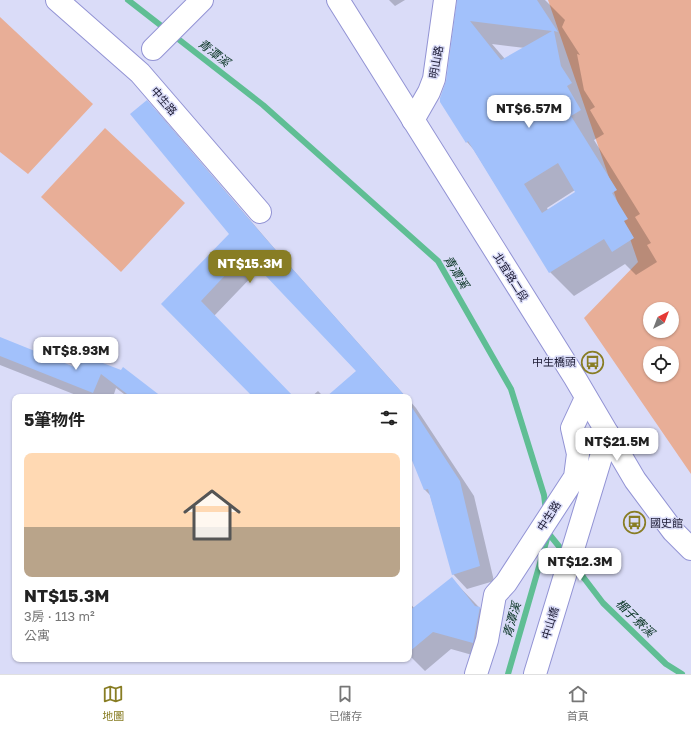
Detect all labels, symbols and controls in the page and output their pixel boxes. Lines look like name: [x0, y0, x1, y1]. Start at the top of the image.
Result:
water label: 青潭溪: [196, 36, 235, 71]
street label: 明山路: [426, 45, 445, 79]
street label: 中生路: [149, 84, 180, 117]
pin: NT$6.57M: [488, 95, 570, 129]
text: NT$6.57M: [496, 100, 562, 116]
pin: NT$15.3M: [209, 250, 291, 284]
street label: 北宜路二段: [491, 250, 532, 304]
water label: 青潭溪: [441, 252, 473, 293]
text: NT$15.3M: [217, 255, 283, 271]
north arrow: [643, 302, 679, 338]
map controls: [643, 302, 679, 382]
pin: NT$8.93M: [35, 337, 117, 371]
text: NT$8.93M: [42, 342, 110, 358]
button: locate: [643, 346, 679, 382]
bus stop icon: 中生橋頭: [579, 349, 605, 375]
place label: 中生橋頭: [532, 355, 576, 368]
icon: filters: [378, 407, 400, 429]
text: 5筆物件: [24, 409, 85, 430]
pin: NT$21.5M: [576, 428, 658, 462]
text: NT$21.5M: [584, 433, 650, 449]
icon: home: [176, 479, 248, 551]
street label: 中生路: [534, 498, 563, 533]
bus stop icon: 國史館: [621, 510, 647, 536]
place label: 國史館: [650, 516, 683, 529]
pin: NT$12.3M: [539, 548, 621, 582]
text: NT$12.3M: [547, 553, 613, 569]
text: NT$15.3M: [24, 585, 109, 606]
water label: 楣子寮溪: [613, 596, 659, 641]
water label: 青潭溪: [499, 599, 524, 639]
street label: 中山橋: [538, 605, 561, 641]
text: 3房 · 113 m²: [24, 608, 95, 624]
text: 公寓: [24, 627, 50, 643]
tab: 地圖: [102, 683, 124, 723]
tab: 已儲存: [329, 683, 362, 723]
tab: 首頁: [567, 683, 589, 723]

